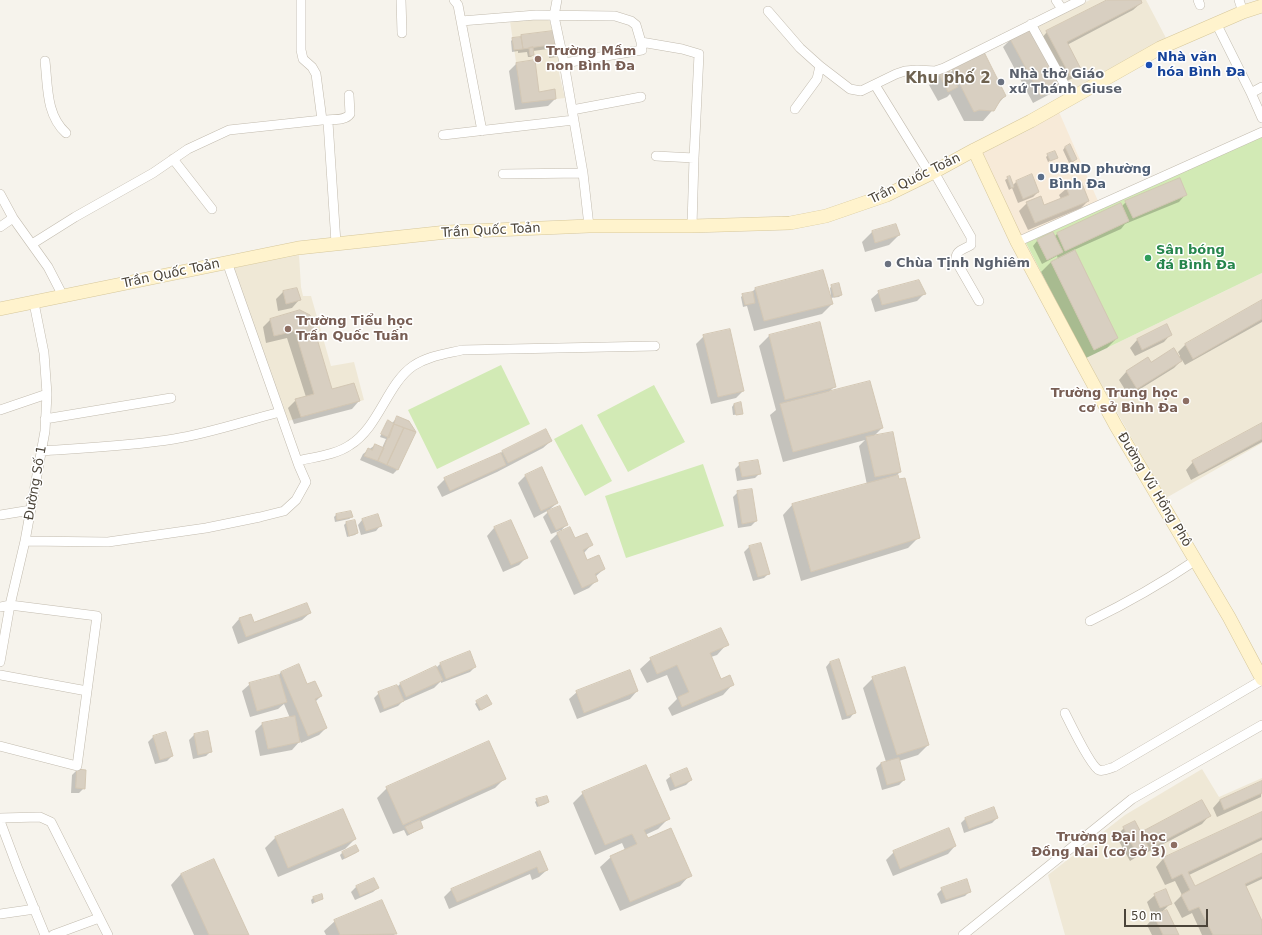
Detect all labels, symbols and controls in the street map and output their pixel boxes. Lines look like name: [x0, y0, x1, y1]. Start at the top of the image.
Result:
place label: Trường Mầm non Bình Đa: [546, 44, 636, 75]
place label: Nhà văn hóa Bình Đa: [1157, 50, 1246, 81]
marker: Trường Mầm non Bình Đa: [533, 54, 543, 64]
marker: Nhà văn hóa Bình Đa: [1144, 60, 1154, 70]
place label: Nhà thờ Giáo xứ Thánh Giuse: [1009, 67, 1122, 98]
district label: Khu phố 2: [905, 70, 991, 88]
marker: Nhà thờ Giáo xứ Thánh Giuse: [996, 77, 1006, 87]
street label: Trần Quốc Toản: [867, 150, 963, 208]
place label: UBND phường Bình Đa: [1049, 162, 1151, 193]
marker: UBND phường Bình Đa: [1036, 172, 1046, 182]
street label: Trần Quốc Toản: [441, 221, 541, 241]
place label: Sân bóng đá Bình Đa: [1156, 243, 1236, 274]
marker: Sân bóng đá Bình Đa: [1143, 253, 1153, 263]
street label: Trần Quốc Toản: [121, 256, 221, 292]
place label: Chùa Tịnh Nghiêm: [896, 256, 1030, 272]
marker: Chùa Tịnh Nghiêm: [883, 259, 893, 269]
place label: Trường Tiểu học Trần Quốc Tuấn: [296, 314, 413, 345]
marker: Trường Tiểu học Trần Quốc Tuấn: [283, 324, 293, 334]
place label: Trường Trung học cơ sở Bình Đa: [1051, 386, 1178, 417]
marker: Trường Trung học cơ sở Bình Đa: [1181, 396, 1191, 406]
street label: Đường Vũ Hồng Phô: [1114, 430, 1194, 550]
street label: Đường Số 1: [22, 444, 50, 522]
place label: Trường Đại học Đồng Nai (cơ sở 3): [1031, 830, 1166, 861]
marker: Trường Đại học Đồng Nai (cơ sở 3): [1169, 840, 1179, 850]
scale bar: [1126, 901, 1210, 927]
text: 50 m: [1131, 909, 1162, 923]

